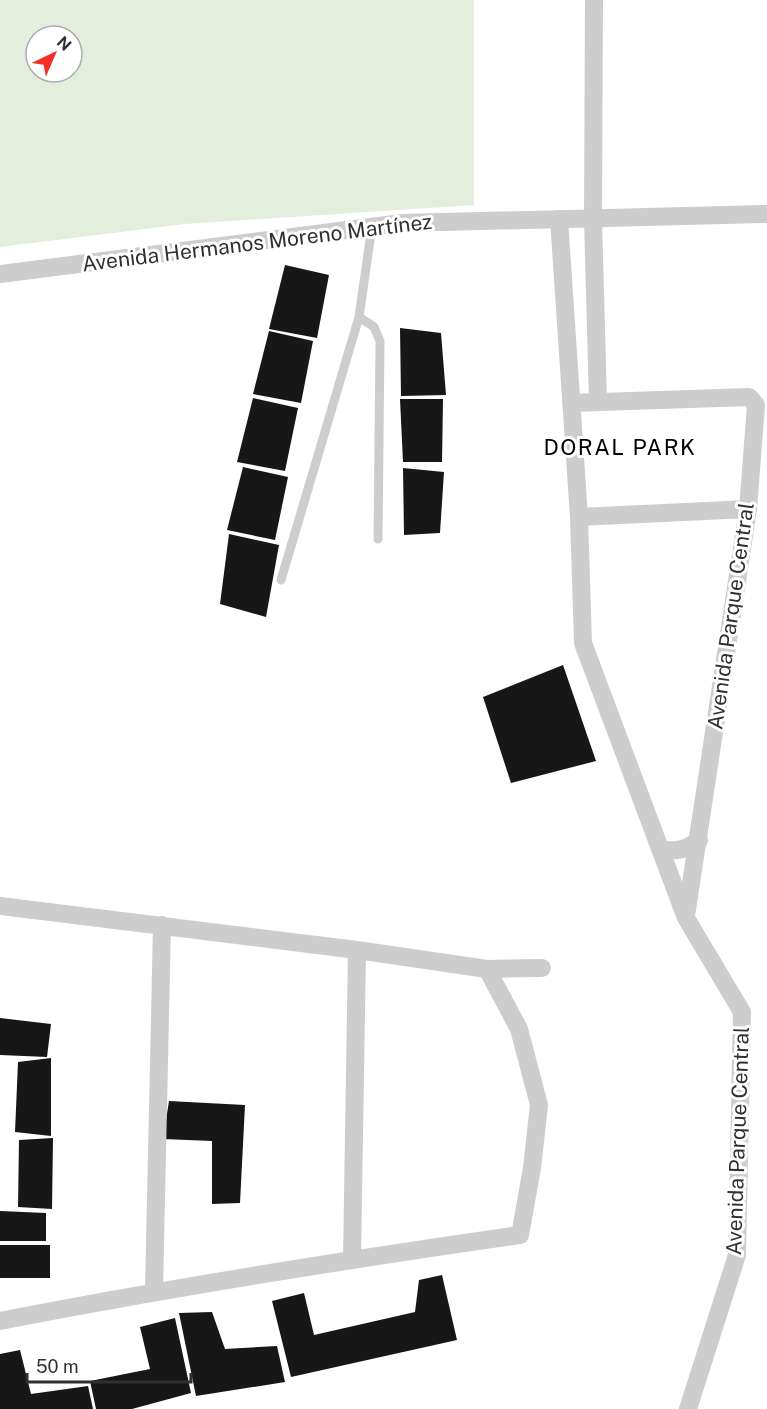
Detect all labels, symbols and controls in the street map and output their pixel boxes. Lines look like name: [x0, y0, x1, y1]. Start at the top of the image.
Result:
north arrow: [24, 24, 84, 84]
text: N: [53, 32, 75, 55]
street label: Avenida Hermanos Moreno Martínez: [81, 209, 433, 276]
district label: DORAL PARK: [543, 434, 697, 460]
street label: Avenida Parque Central: [702, 501, 759, 731]
street label: Avenida Parque Central: [721, 1026, 754, 1256]
scale bar: [27, 1346, 190, 1384]
text: 50 m: [36, 1356, 79, 1377]

